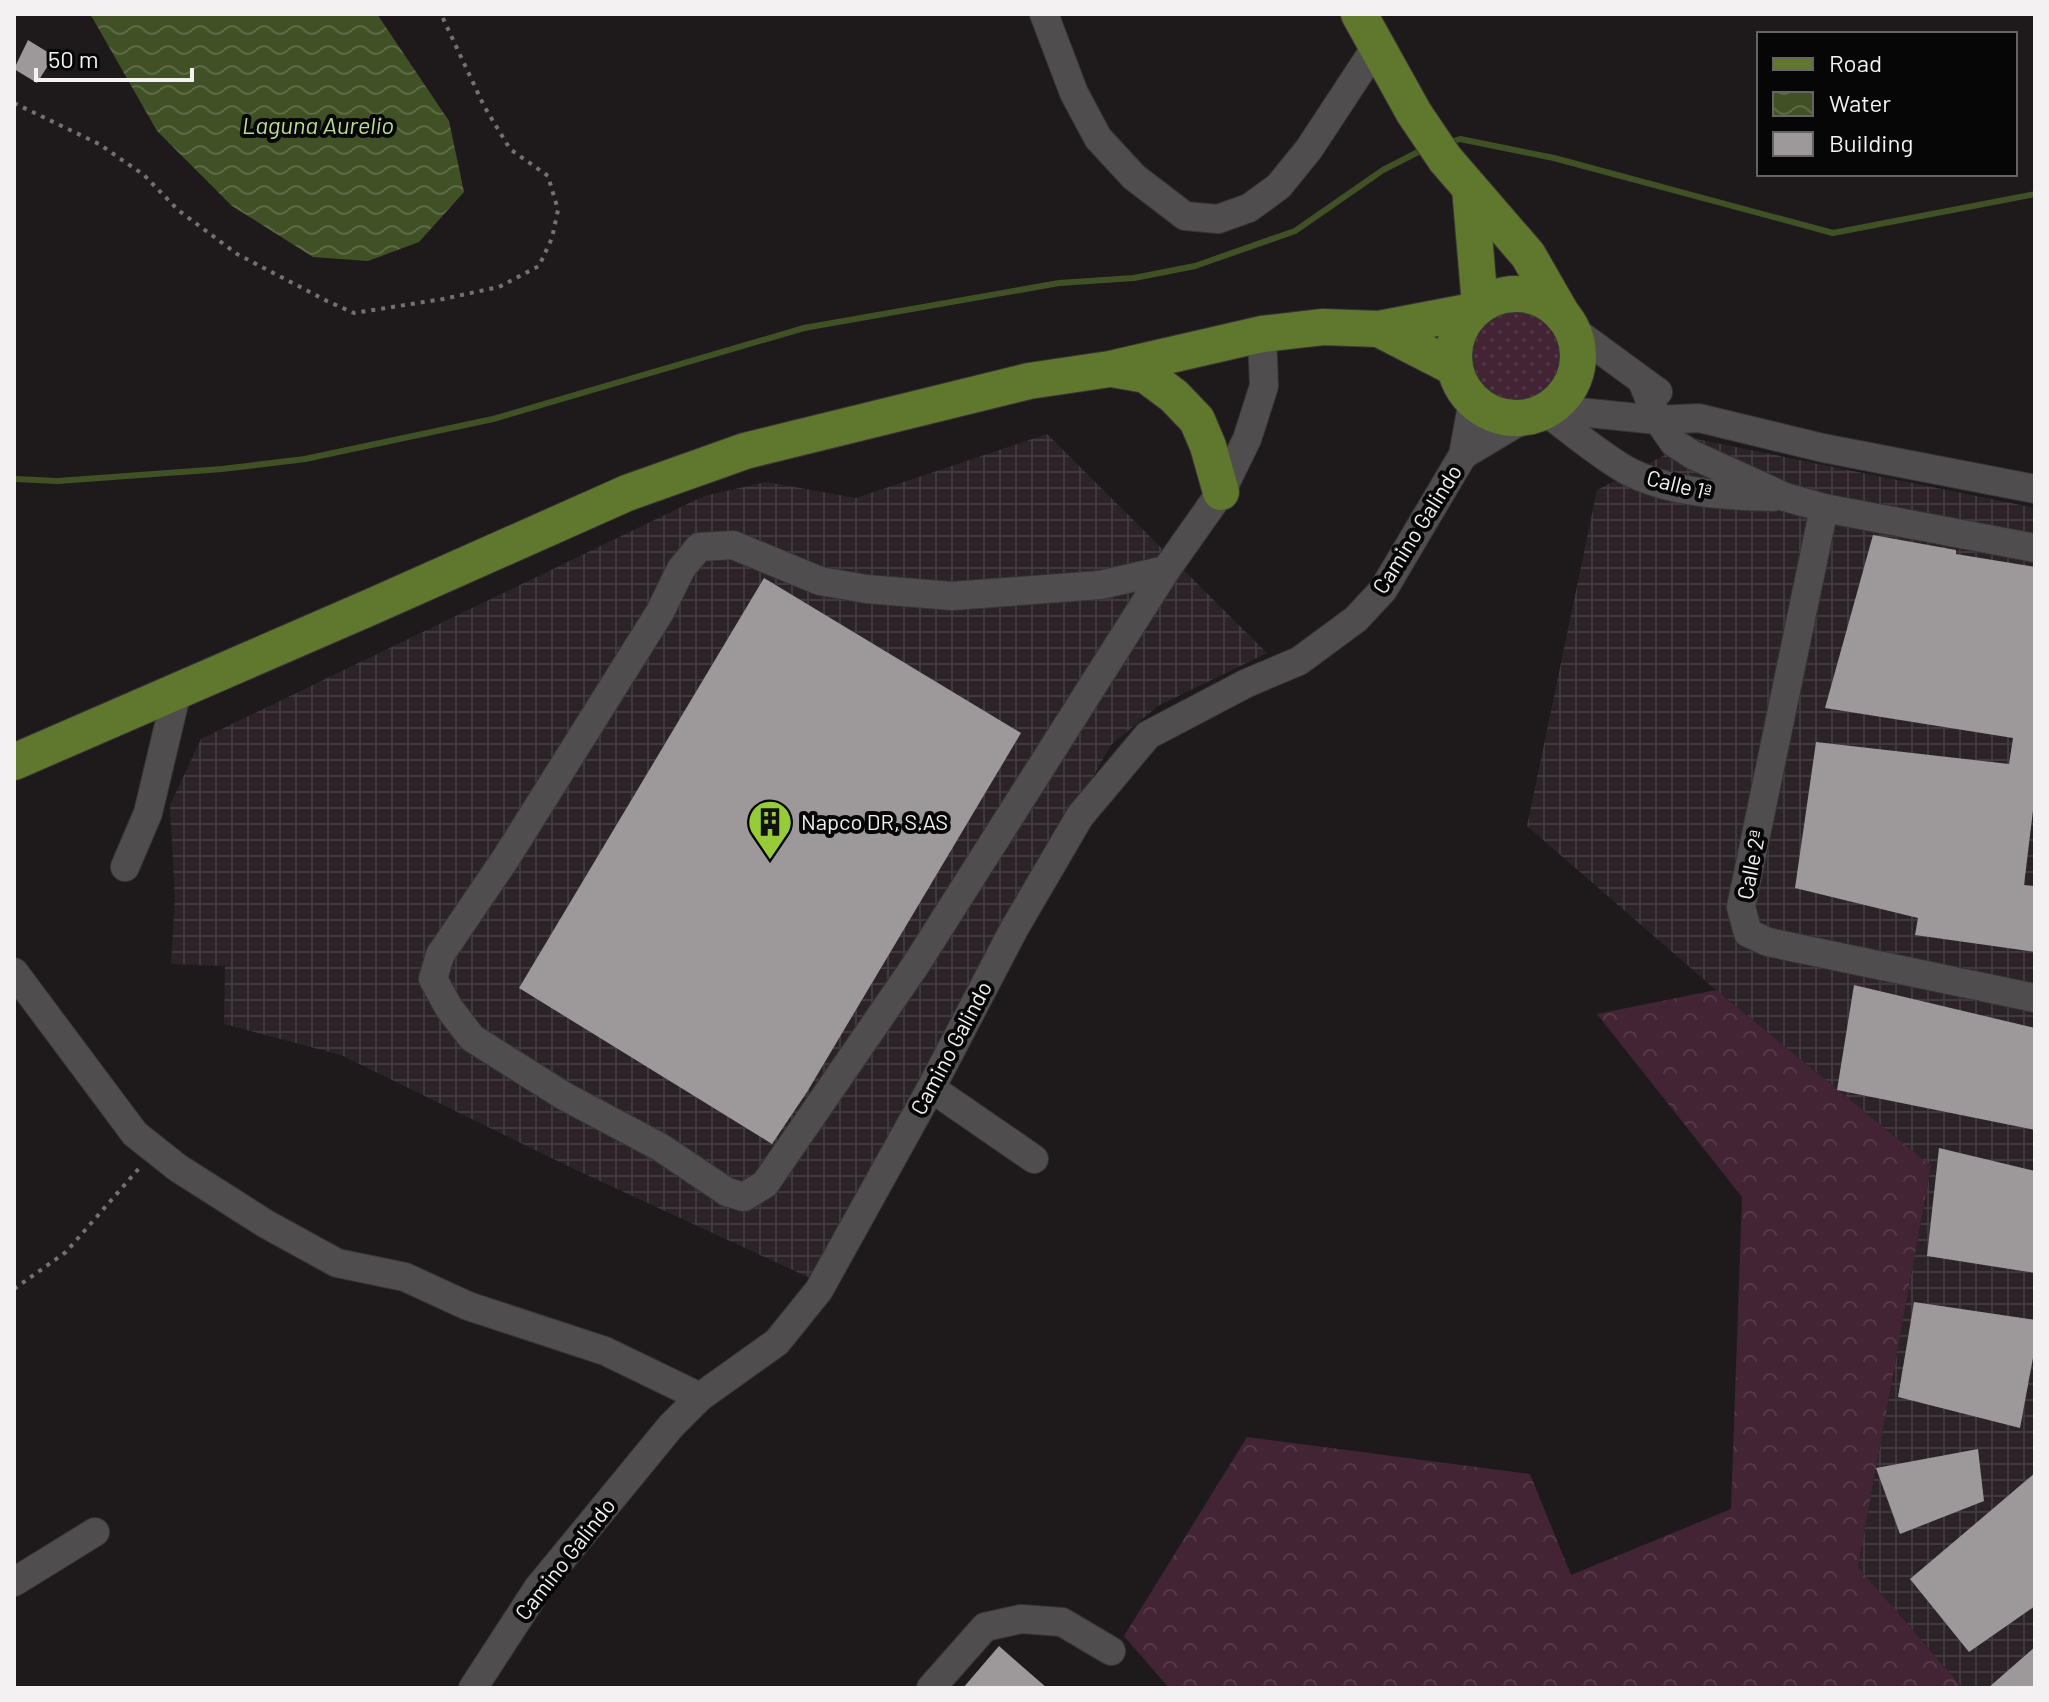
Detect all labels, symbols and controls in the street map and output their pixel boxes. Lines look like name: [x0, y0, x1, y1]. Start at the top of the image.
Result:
scale bar: [36, 32, 192, 82]
legend: [1757, 32, 2017, 176]
text: 50 m: [48, 44, 99, 73]
text: Road: [1829, 48, 1882, 77]
text: Water: [1829, 88, 1891, 117]
water label: Laguna Aurelio: [242, 110, 394, 139]
text: Building: [1829, 128, 1913, 157]
street label: Camino Galindo: [1366, 459, 1466, 598]
street label: Calle 1ª: [1644, 463, 1714, 505]
building icon: Napco DR, S.AS: [746, 798, 794, 861]
place label: Napco DR, S.AS: [801, 808, 948, 834]
street label: Calle 2ª: [1731, 828, 1769, 901]
street label: Camino Galindo: [904, 976, 996, 1119]
street label: Camino Galindo: [509, 1492, 620, 1624]

